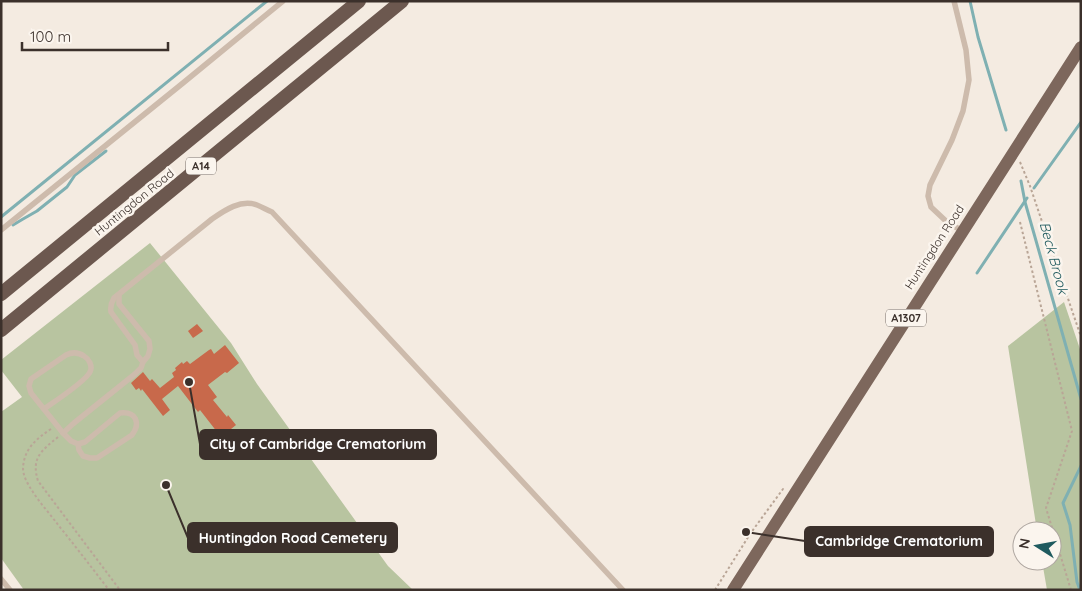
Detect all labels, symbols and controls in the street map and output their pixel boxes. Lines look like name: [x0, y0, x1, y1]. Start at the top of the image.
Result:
scale bar: [22, 20, 169, 52]
text: 100 m: [30, 27, 71, 46]
road number: A14: [186, 158, 216, 175]
street label: Huntingdon Road: [91, 165, 177, 239]
street label: Huntingdon Road: [901, 202, 967, 292]
water label: Beck Brook: [1036, 220, 1073, 298]
road number: A1307: [886, 310, 926, 326]
callout: City of Cambridge Crematorium: [200, 430, 436, 459]
text: City of Cambridge Crematorium: [210, 435, 426, 453]
north arrow: [1012, 521, 1062, 571]
callout: Huntingdon Road Cemetery: [188, 523, 397, 552]
callout: Cambridge Crematorium: [805, 527, 993, 556]
text: Huntingdon Road Cemetery: [199, 529, 387, 547]
text: Cambridge Crematorium: [815, 532, 983, 550]
text: N: [1014, 537, 1034, 550]

